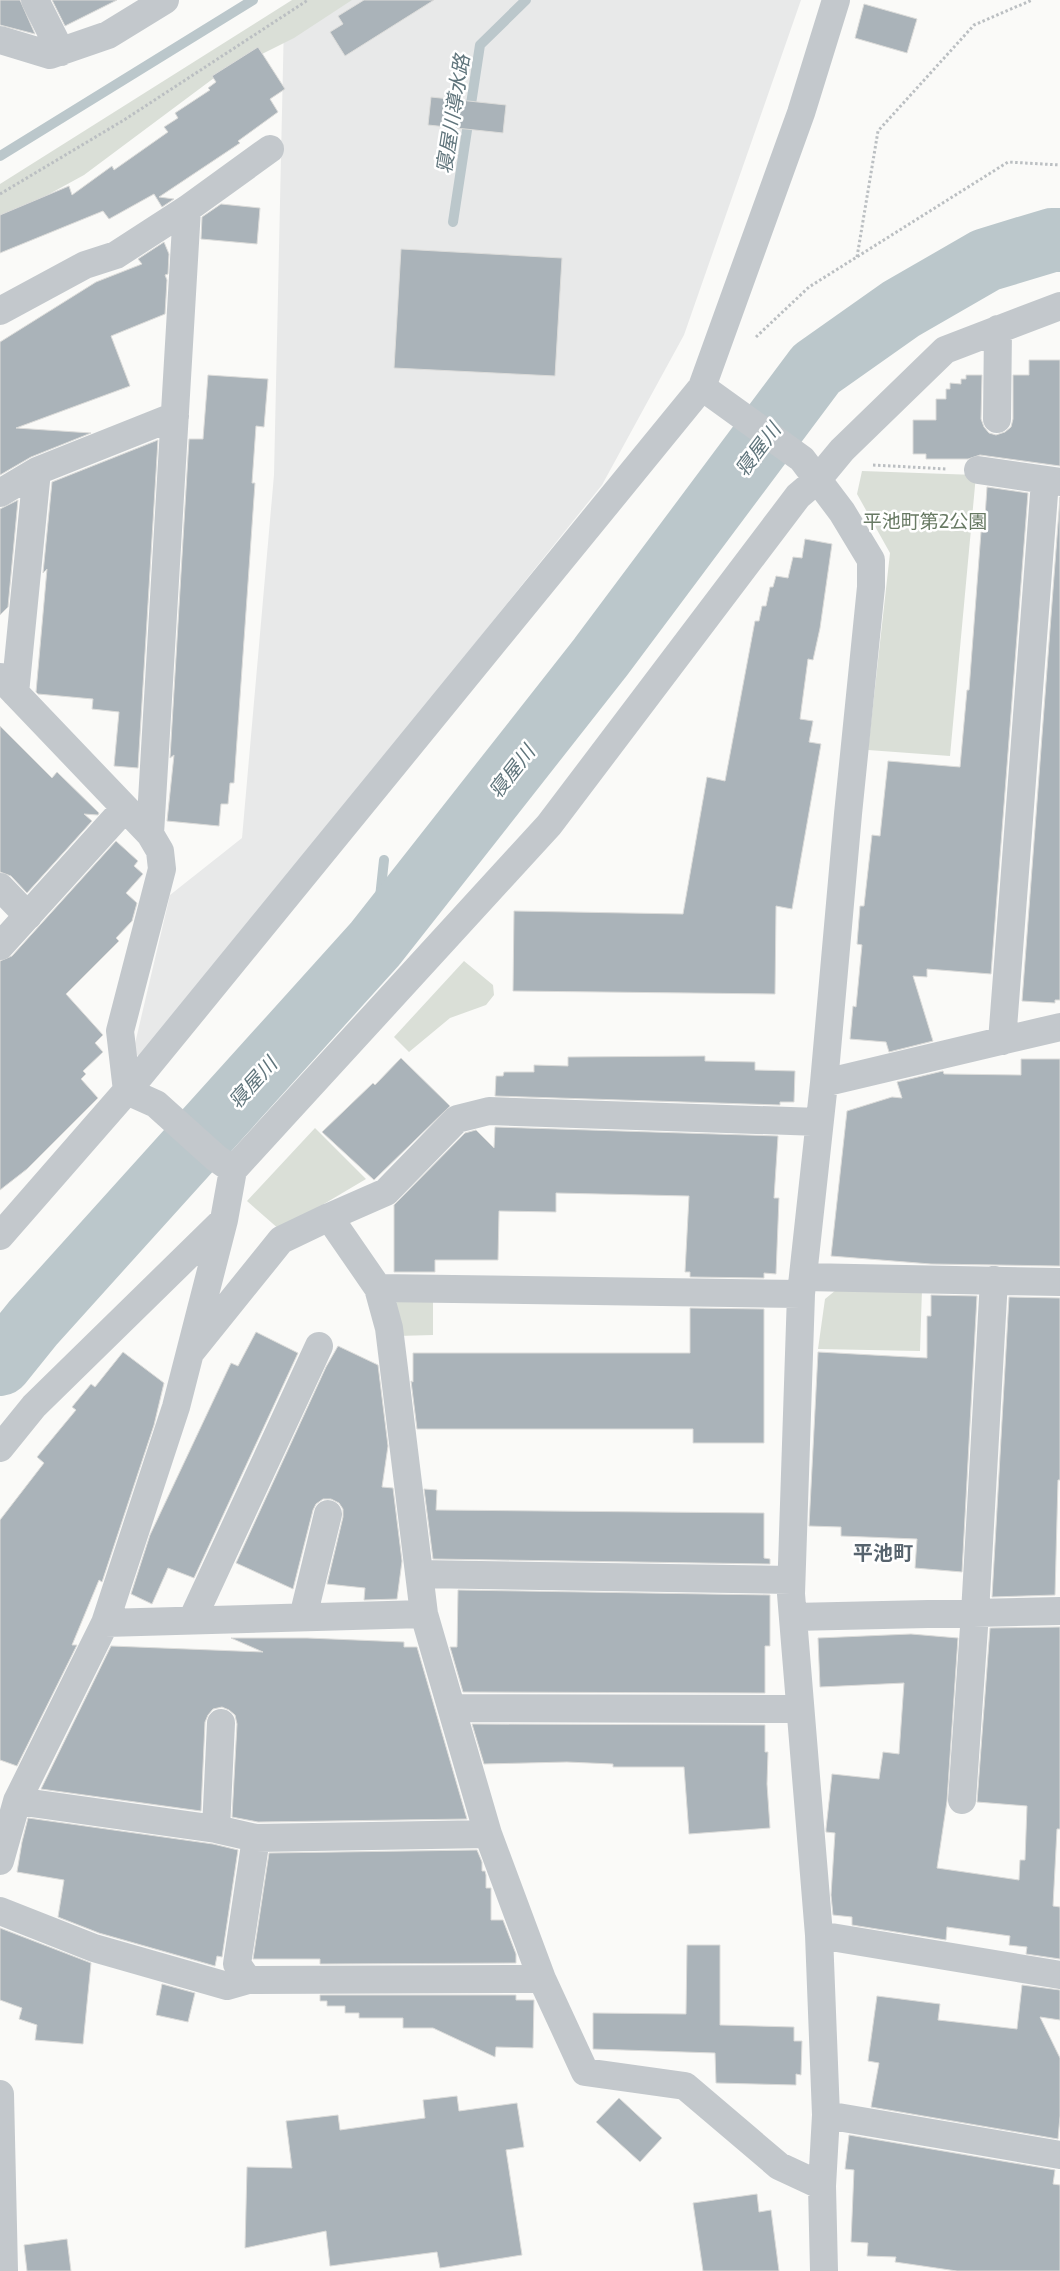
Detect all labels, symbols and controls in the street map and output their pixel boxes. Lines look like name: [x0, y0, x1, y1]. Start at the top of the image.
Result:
water label: 寝屋川導水路: [431, 51, 474, 175]
water label: 寝屋川: [729, 416, 786, 480]
park label: 平池町第2公園: [863, 509, 987, 532]
water label: 寝屋川: [483, 738, 540, 802]
water label: 寝屋川: [223, 1050, 282, 1112]
district label: 平池町: [853, 1540, 913, 1564]

